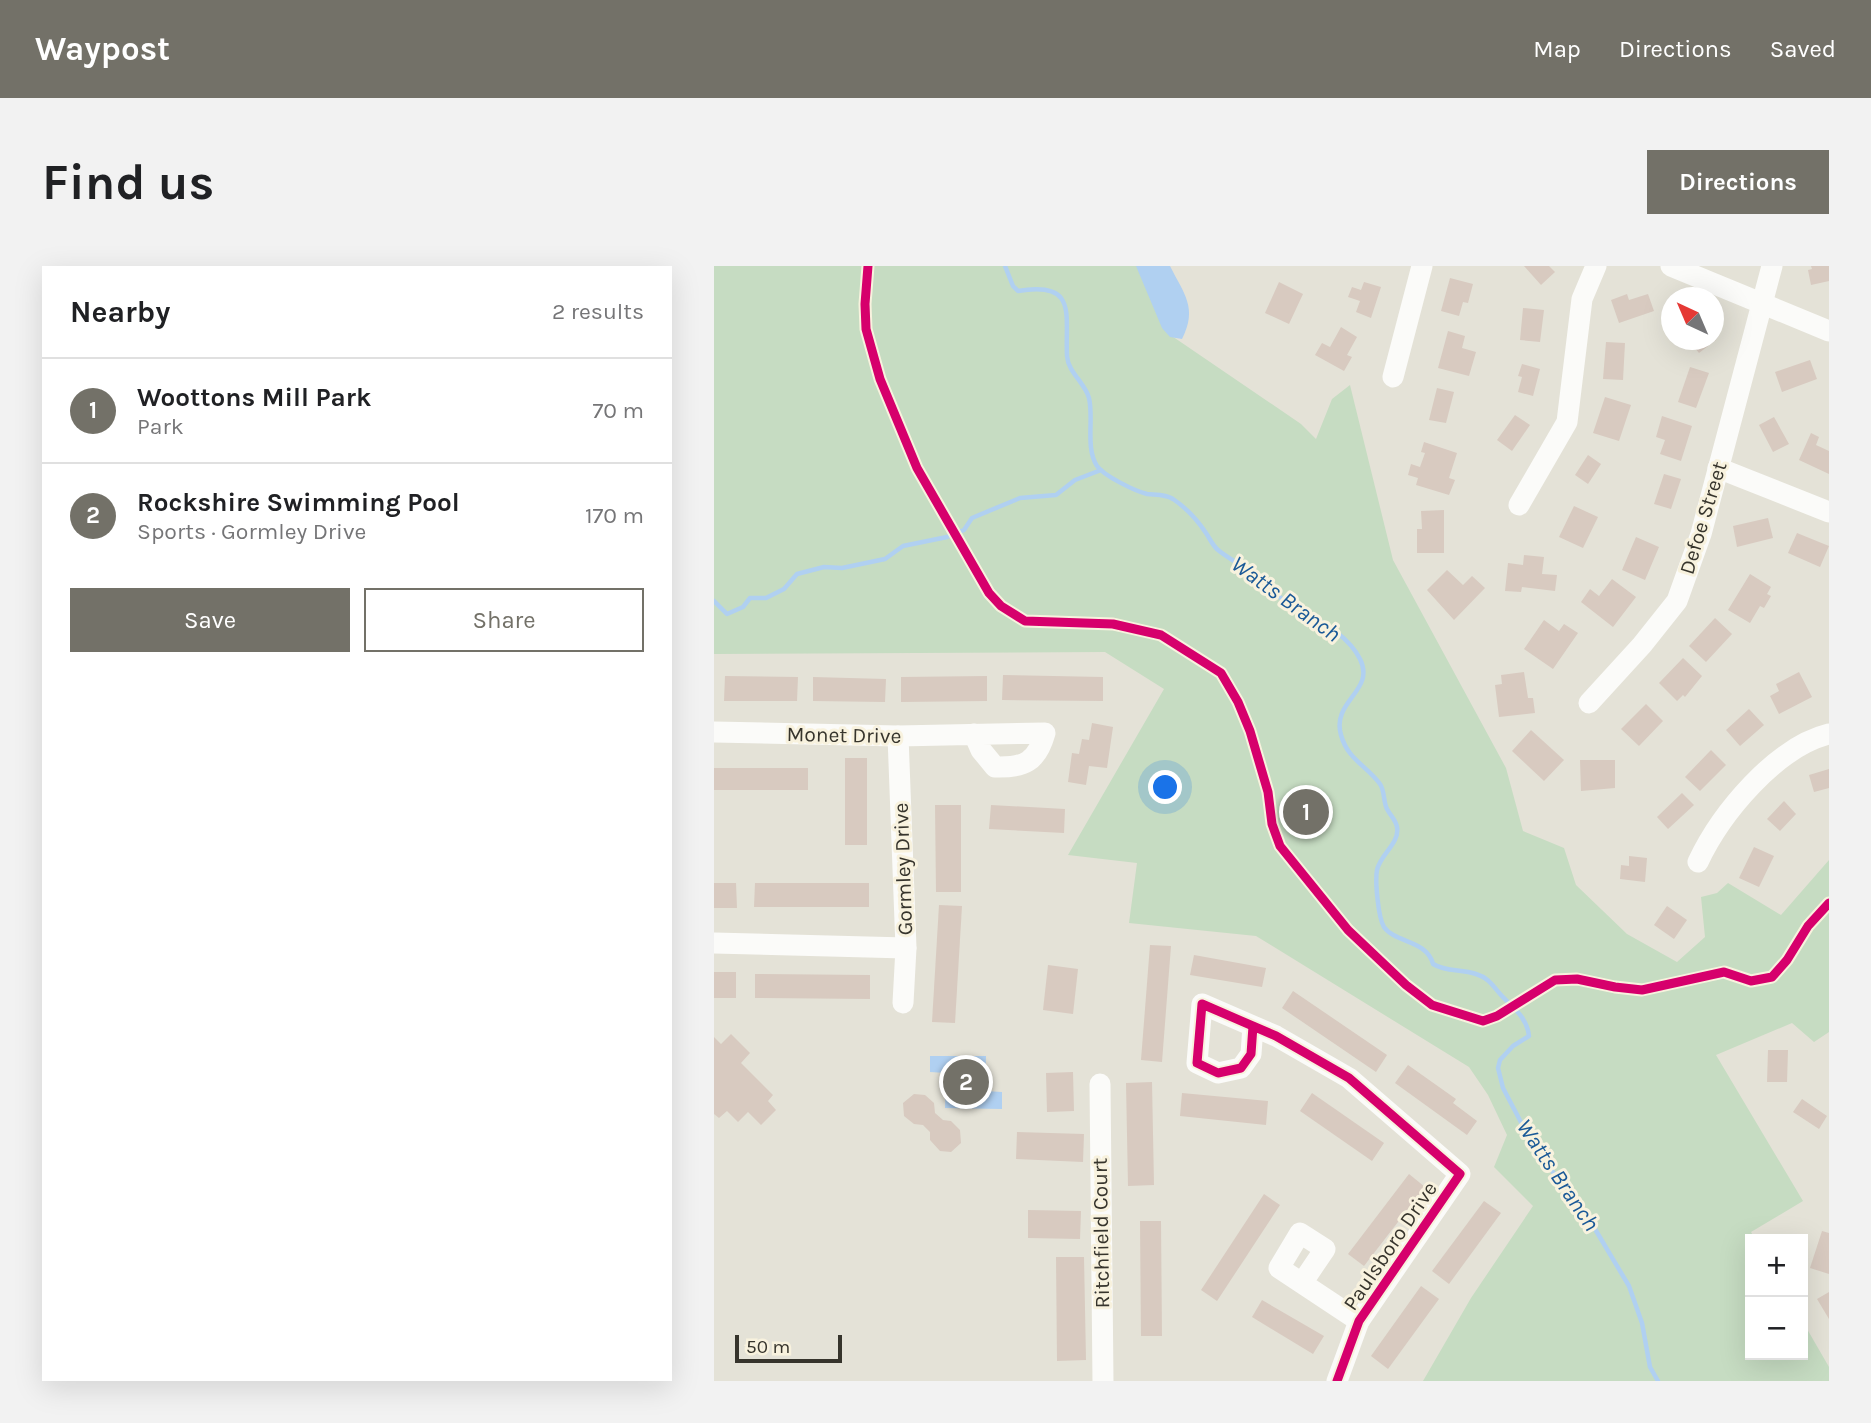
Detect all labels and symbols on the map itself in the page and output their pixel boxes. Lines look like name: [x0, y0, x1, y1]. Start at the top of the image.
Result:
north arrow: [1661, 287, 1724, 350]
street label: Defoe Street: [1674, 459, 1732, 577]
water label: Watts Branch: [1226, 550, 1346, 648]
street label: Monet Drive: [786, 722, 902, 748]
your location: [1148, 770, 1182, 804]
pin: 1: [1283, 786, 1329, 838]
street label: Gormley Drive: [889, 802, 917, 936]
pin: 2: [943, 1056, 989, 1108]
water label: Watts Branch: [1511, 1114, 1605, 1236]
street label: Ritchfield Court: [1088, 1157, 1114, 1309]
street label: Paulsboro Drive: [1338, 1177, 1442, 1315]
scale bar: [735, 1332, 842, 1364]

